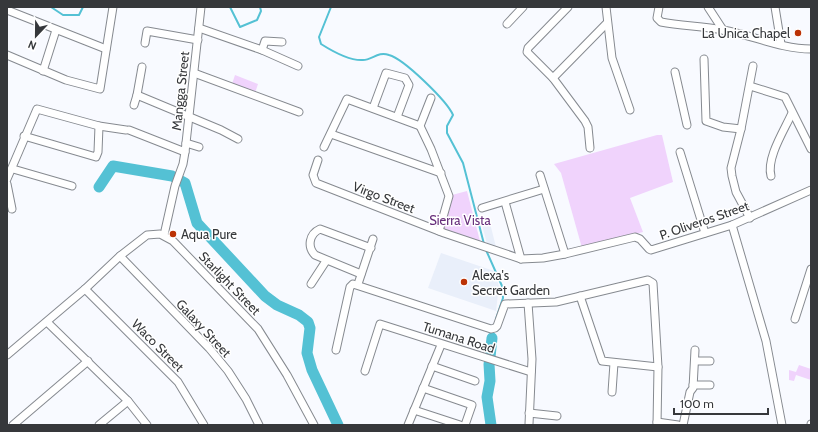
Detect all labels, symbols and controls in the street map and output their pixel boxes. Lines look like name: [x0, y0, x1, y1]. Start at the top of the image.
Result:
north arrow: [16, 16, 56, 56]
place label: La Unica Chapel: [702, 25, 790, 41]
marker: La Unica Chapel: [793, 28, 803, 38]
text: N: [26, 37, 38, 53]
street label: Mangga Street: [168, 50, 192, 131]
street label: Virgo Street: [351, 178, 418, 216]
street label: P. Oliveros Street: [657, 197, 751, 243]
park label: Sierra Vista: [429, 212, 491, 228]
place label: Aqua Pure: [181, 226, 237, 242]
marker: Aqua Pure: [168, 229, 178, 239]
street label: Starlight Street: [196, 248, 265, 319]
place label: Alexa's Secret Garden: [472, 267, 550, 298]
marker: Alexa's Secret Garden: [459, 277, 469, 287]
street label: Galaxy Street: [173, 296, 235, 361]
street label: Waco Street: [129, 316, 188, 375]
street label: Tumana Road: [421, 318, 497, 356]
scale bar: [674, 390, 768, 416]
text: 100 m: [680, 396, 714, 411]

